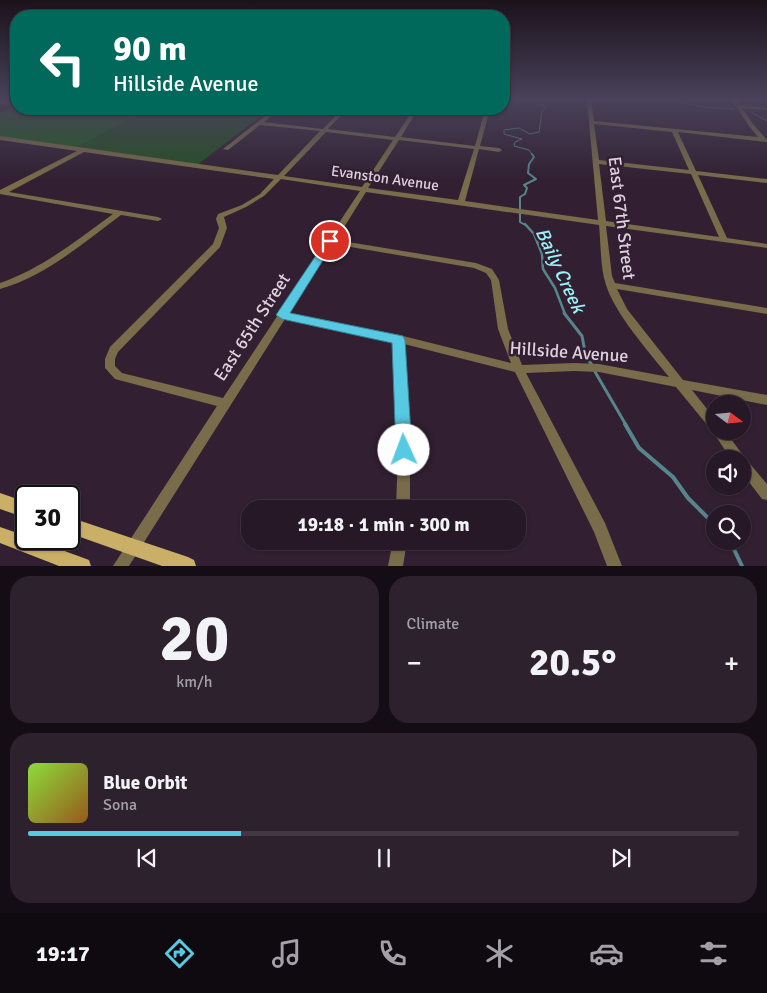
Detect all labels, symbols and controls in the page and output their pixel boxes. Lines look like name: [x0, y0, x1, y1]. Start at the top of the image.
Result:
text: 90 m: [113, 27, 187, 70]
icon: left: [30, 30, 95, 95]
text: Hillside Avenue: [113, 70, 258, 97]
street label: East 67th Street: [604, 155, 640, 281]
street label: Evanston Avenue: [330, 162, 440, 194]
pin: [309, 220, 351, 262]
water label: Baily Creek: [530, 224, 591, 318]
icon: arrive: [316, 227, 344, 255]
street label: East 65th Street: [209, 269, 295, 385]
street label: Hillside Avenue: [509, 337, 629, 367]
north arrow: [706, 395, 751, 440]
map controls: [706, 395, 751, 550]
position arrow: [377, 423, 429, 475]
button: sound: [706, 450, 751, 495]
speed limit sign: 30: [15, 485, 80, 550]
button: search: [706, 505, 751, 550]
text: 19:18 · 1 min · 300 m: [297, 513, 470, 537]
text: 20: [159, 599, 229, 679]
text: Climate: [407, 614, 459, 634]
text: 20.5°: [529, 639, 617, 686]
text: −: [407, 646, 422, 680]
text: +: [724, 646, 739, 680]
text: km/h: [176, 672, 212, 692]
text: Blue Orbit: [103, 771, 187, 795]
text: Sona: [103, 795, 137, 815]
icon: previous: [133, 844, 161, 872]
icon: pause: [370, 844, 398, 872]
icon: next: [607, 844, 635, 872]
icon: directions: [162, 936, 197, 971]
icon: music: [269, 936, 304, 971]
icon: phone: [375, 936, 410, 971]
icon: climate: [482, 936, 517, 971]
icon: car: [589, 936, 624, 971]
icon: filters: [696, 936, 731, 971]
text: 19:17: [36, 940, 90, 967]

